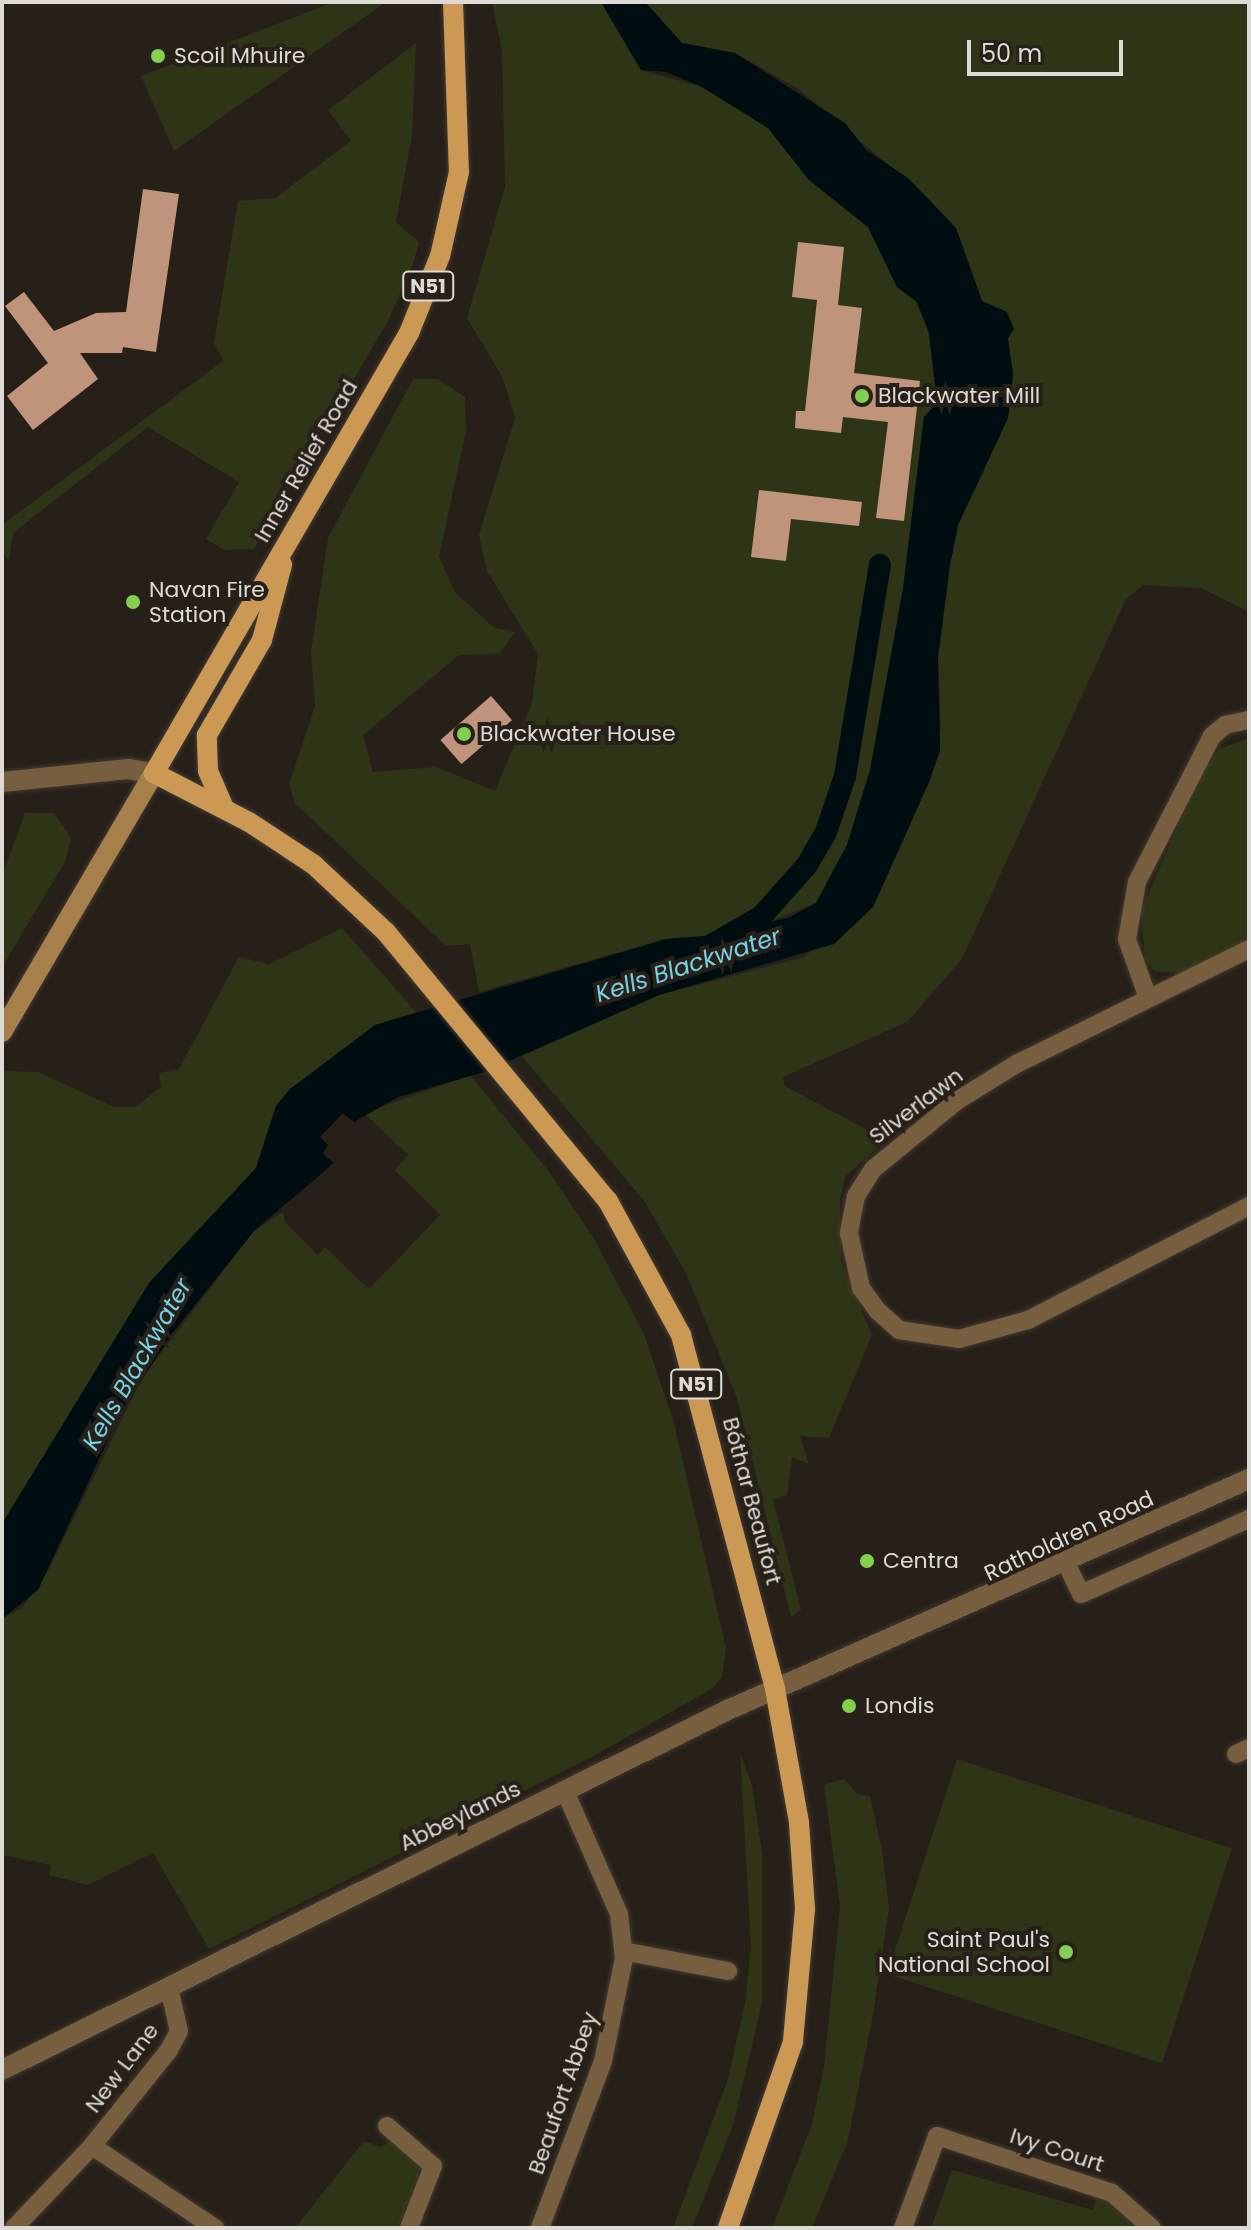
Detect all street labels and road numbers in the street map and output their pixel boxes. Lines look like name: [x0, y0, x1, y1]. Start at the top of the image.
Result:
road number: N51: [402, 270, 454, 302]
street label: Inner Relief Road: [249, 375, 363, 547]
street label: Silverlawn: [864, 1062, 968, 1150]
road number: N51: [670, 1368, 722, 1400]
street label: Bóthar Beaufort: [717, 1414, 787, 1588]
street label: Ratholdren Road: [980, 1485, 1158, 1587]
street label: Abbeylands: [395, 1775, 525, 1857]
street label: Beaufort Abbey: [523, 2008, 603, 2178]
street label: New Lane: [80, 2018, 164, 2118]
street label: Ivy Court: [1007, 2122, 1107, 2178]

